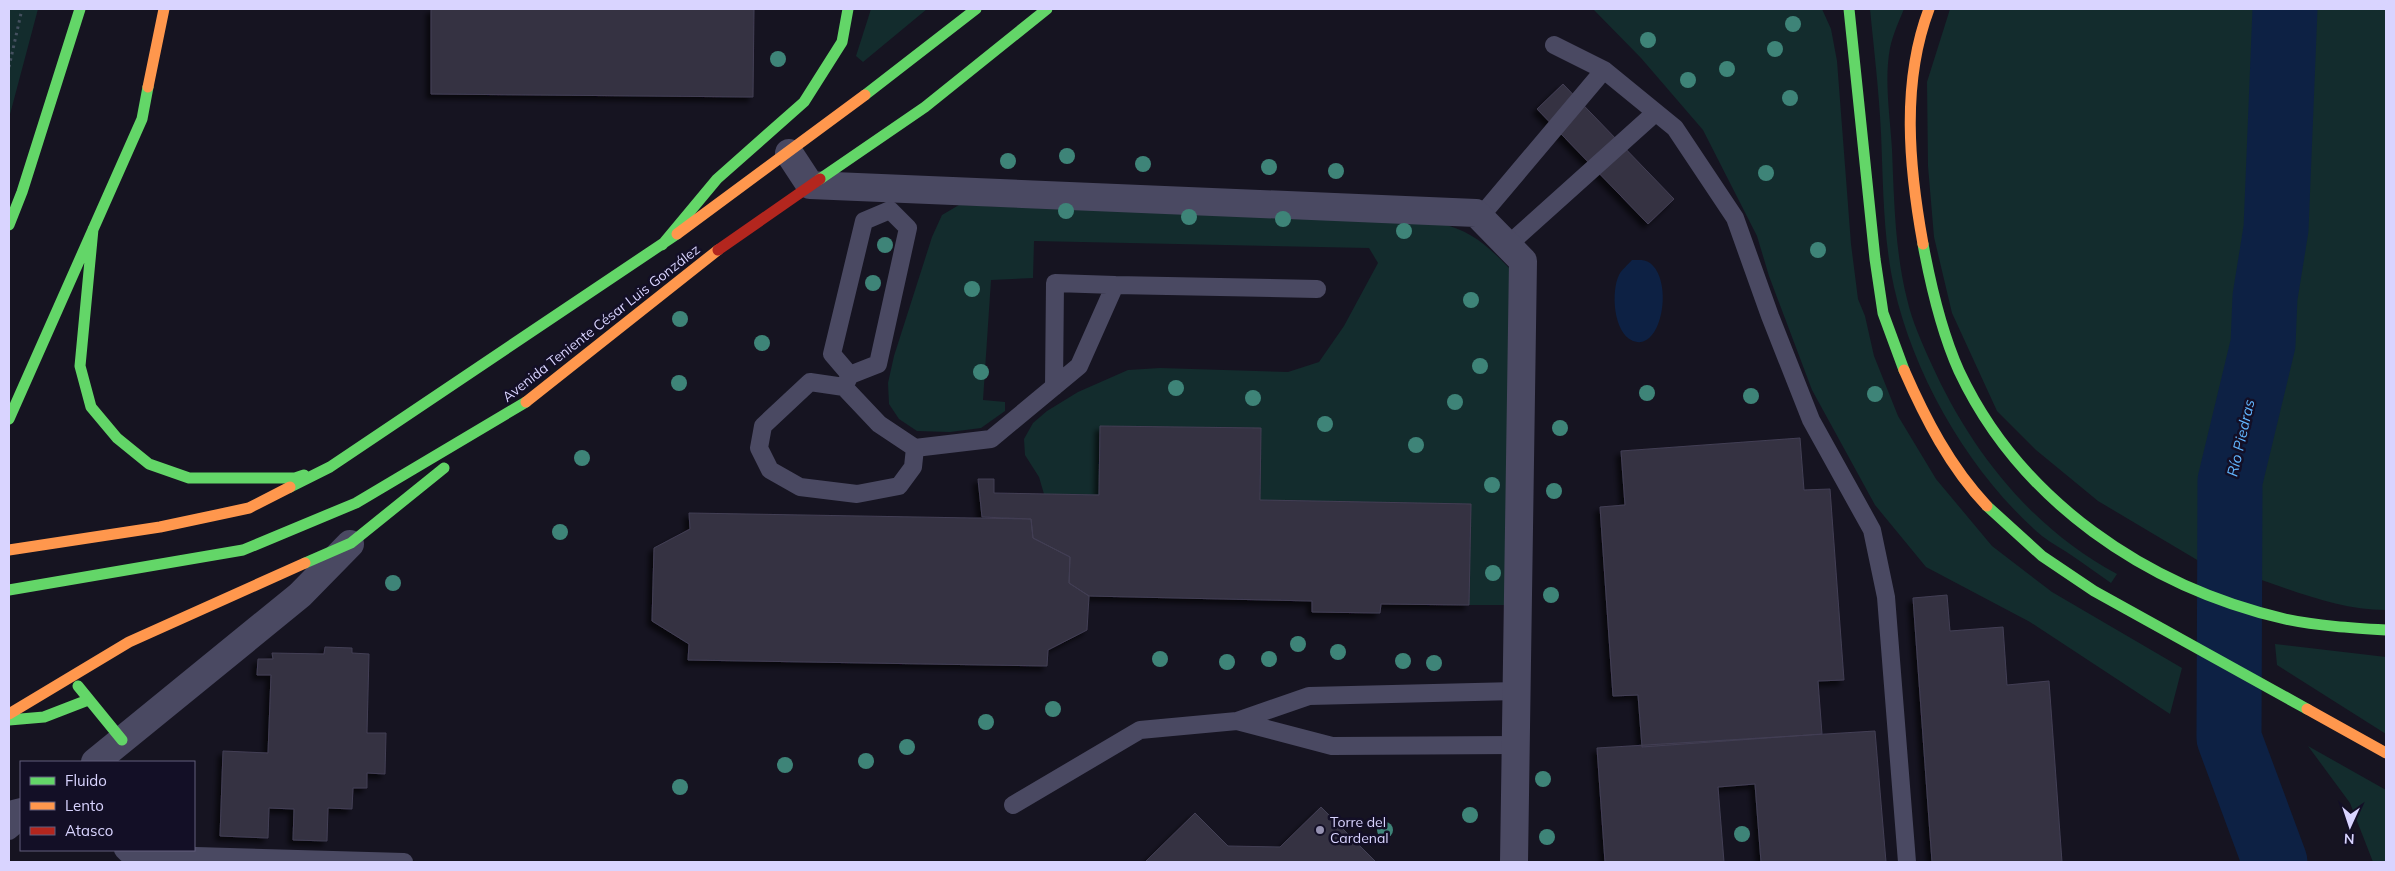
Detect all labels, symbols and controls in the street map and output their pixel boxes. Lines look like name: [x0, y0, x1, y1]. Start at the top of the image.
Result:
street label: Avenida Teniente César Luis González: [499, 240, 703, 406]
water label: Río Piedras: [2222, 397, 2259, 478]
legend: [20, 761, 195, 851]
text: Fluido: [65, 771, 107, 790]
text: Lento: [65, 796, 104, 815]
north arrow: [2325, 801, 2375, 851]
place label: Torre del Cardenal: [1330, 813, 1389, 847]
text: Atasco: [65, 821, 113, 840]
marker: Torre del Cardenal: [1314, 824, 1326, 836]
text: N: [2344, 830, 2355, 848]

